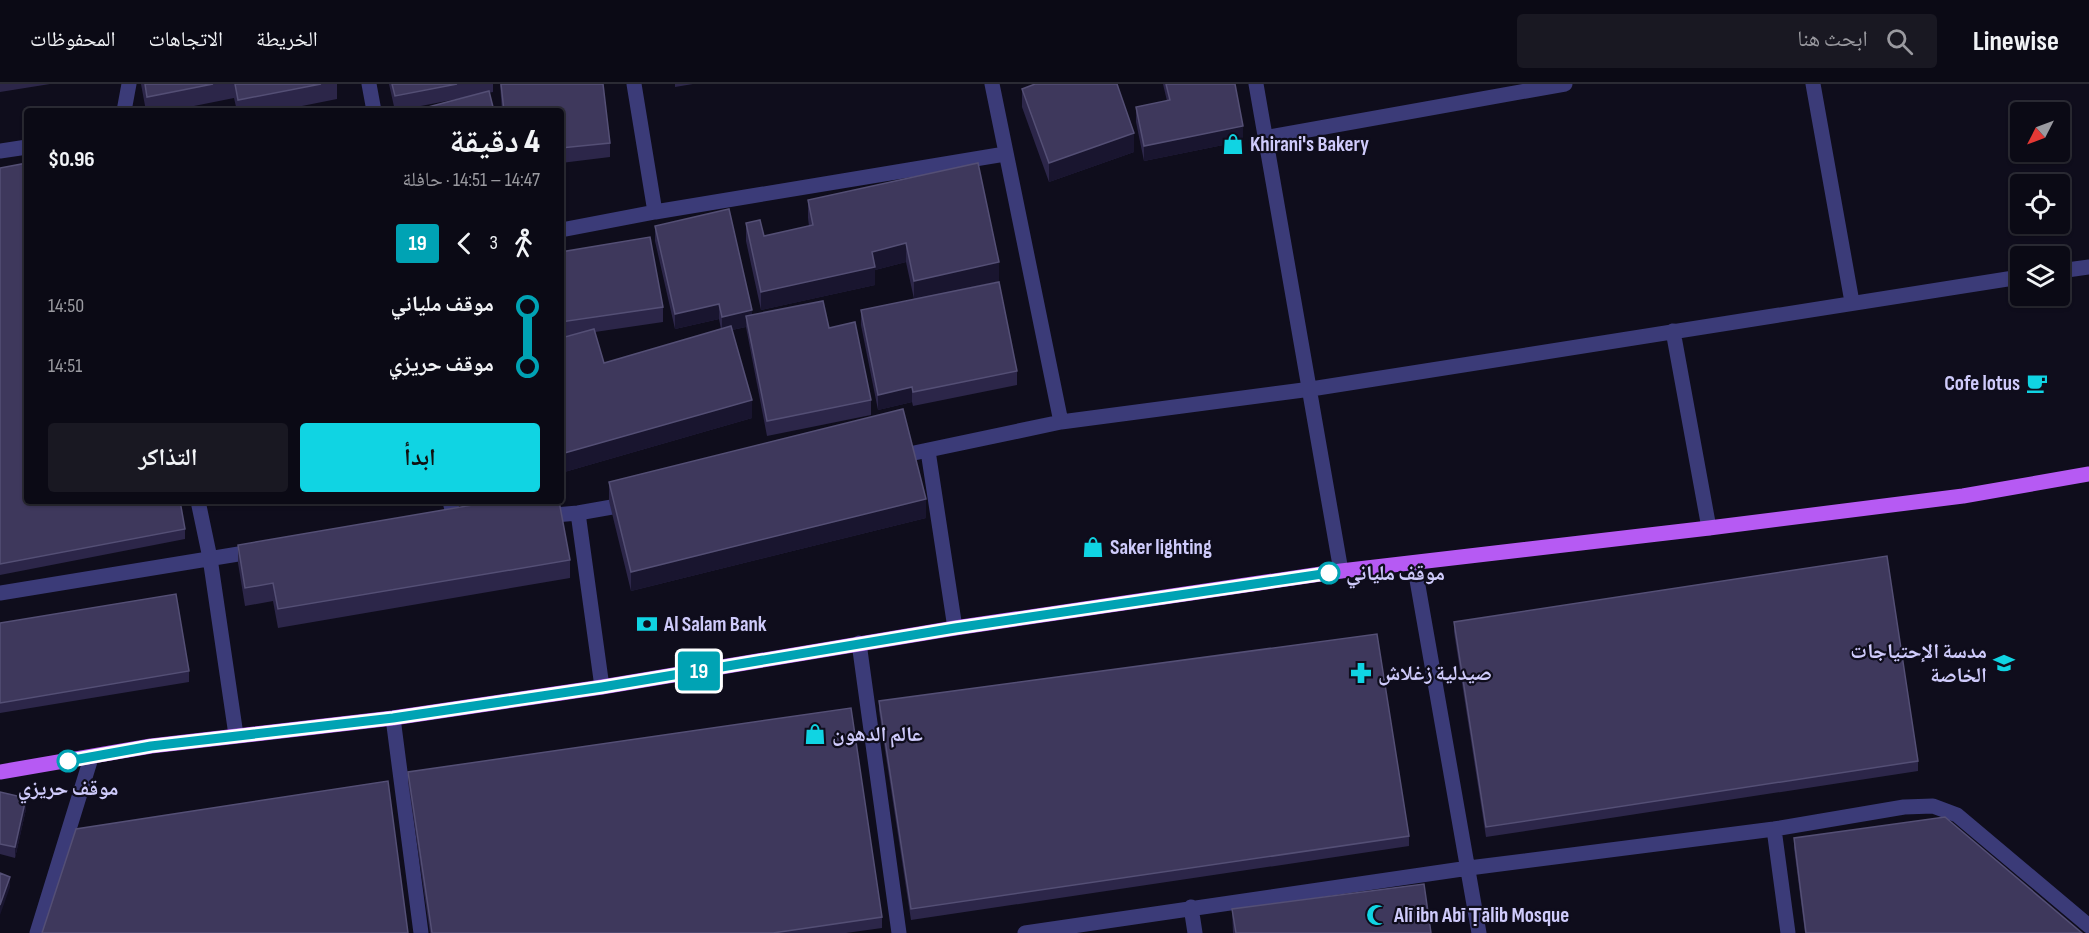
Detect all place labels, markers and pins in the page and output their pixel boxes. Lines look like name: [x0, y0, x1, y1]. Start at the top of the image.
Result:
shop icon: Khirani's Bakery: [1221, 132, 1245, 156]
place label: Khirani's Bakery: [1250, 132, 1369, 157]
place label: Cofe lotus: [1944, 371, 2020, 396]
cafe icon: Cofe lotus: [2025, 371, 2049, 395]
shop icon: Saker lighting: [1081, 535, 1105, 559]
place label: Saker lighting: [1110, 535, 1212, 560]
place label: موقف ملياني: [1346, 561, 1445, 589]
marker: موقف ملياني: [1318, 562, 1340, 584]
bank icon: Al Salam Bank: [635, 612, 659, 636]
place label: Al Salam Bank: [663, 612, 767, 637]
place label: مدسة الإحتياجات الخاصة: [1850, 639, 1987, 688]
school or university icon: مدسة الإحتياجات الخاصة: [1992, 651, 2016, 675]
pharmacy icon: صيدلية زغلاش: [1349, 661, 1373, 685]
place label: صيدلية زغلاش: [1378, 661, 1492, 686]
shop icon: عالم الدهون: [803, 722, 827, 746]
place label: عالم الدهون: [832, 722, 923, 748]
marker: موقف حريزي: [57, 750, 79, 772]
place label: موقف حريزي: [18, 776, 118, 804]
mosque icon: Alī ibn Abī Ṭālib Mosque: [1365, 903, 1389, 927]
place label: Alī ibn Abī Ṭālib Mosque: [1393, 903, 1569, 928]

